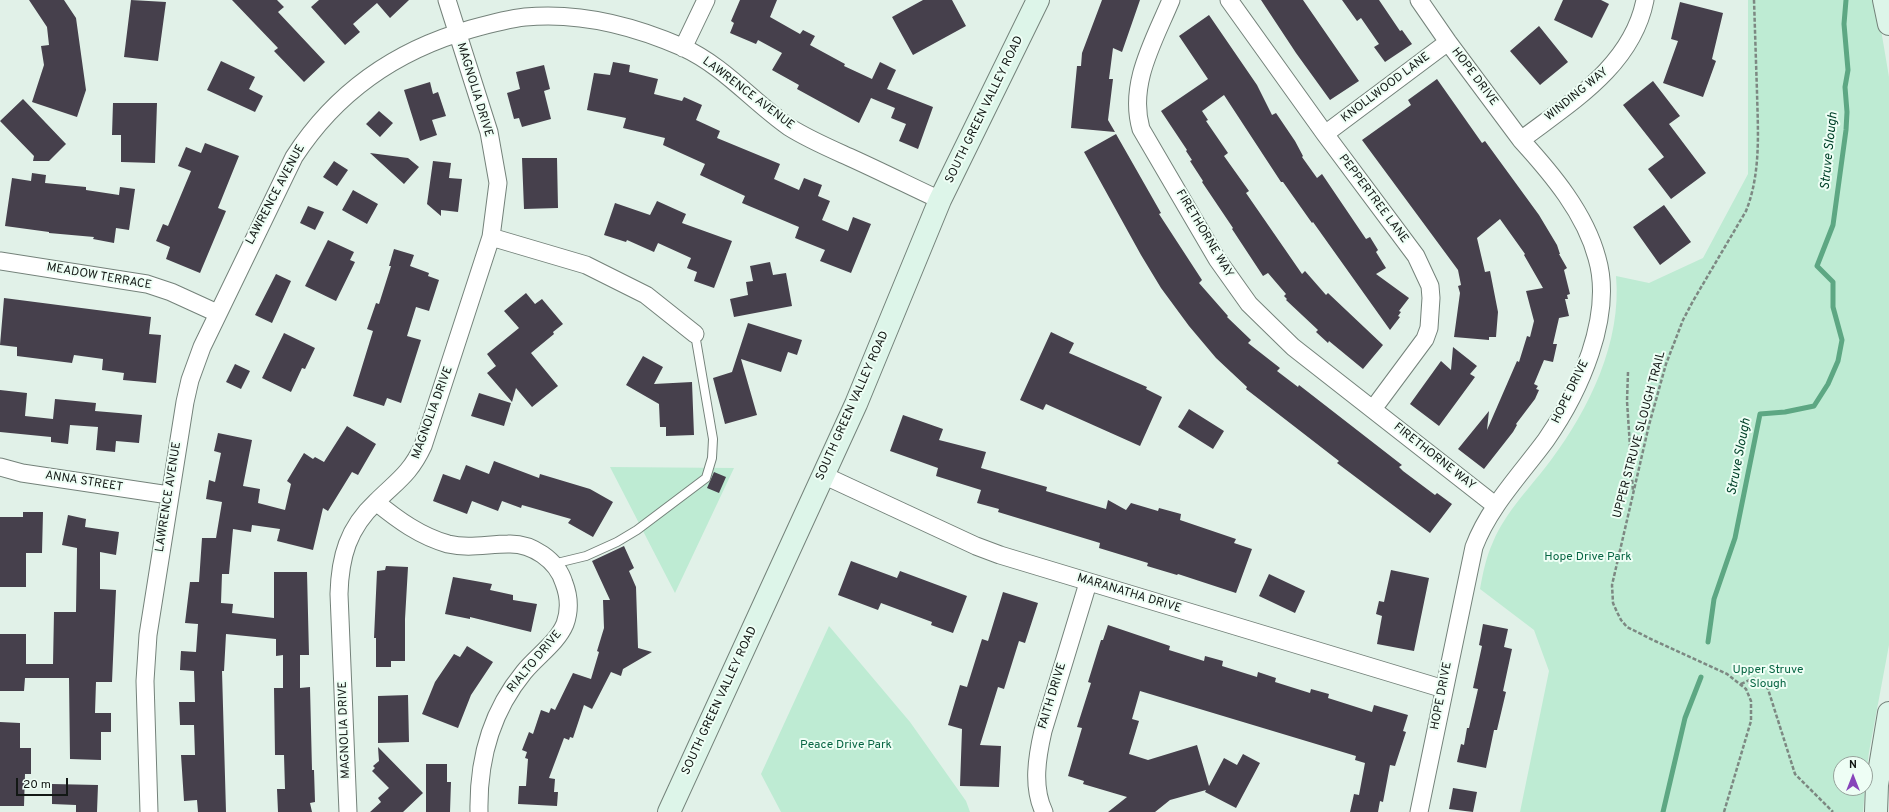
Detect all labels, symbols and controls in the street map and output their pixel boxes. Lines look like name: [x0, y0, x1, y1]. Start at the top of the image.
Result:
street label: SOUTH GREEN VALLEY ROAD: [943, 34, 1027, 186]
street label: MAGNOLIA DRIVE: [453, 41, 495, 139]
street label: HOPE DRIVE: [1448, 45, 1500, 109]
street label: KNOLLWOOD LANE: [1339, 50, 1433, 126]
street label: LAWRENCE AVENUE: [699, 55, 797, 133]
street label: WINDING WAY: [1543, 65, 1611, 125]
water label: Struve Slough: [1818, 111, 1842, 191]
street label: LAWRENCE AVENUE: [243, 142, 309, 248]
street label: PEPPERTREE LANE: [1335, 152, 1411, 246]
street label: FIRETHORNE WAY: [1172, 187, 1236, 281]
street label: MEADOW TERRACE: [45, 261, 153, 293]
street label: SOUTH GREEN VALLEY ROAD: [813, 329, 893, 483]
street label: UPPER STRUVE SLOUGH TRAIL: [1611, 350, 1669, 520]
street label: HOPE DRIVE: [1549, 358, 1593, 426]
street label: MAGNOLIA DRIVE: [410, 365, 456, 461]
water label: Struve Slough: [1725, 417, 1755, 497]
street label: FIRETHORNE WAY: [1390, 421, 1478, 493]
street label: LAWRENCE AVENUE: [153, 441, 185, 553]
street label: ANNA STREET: [44, 469, 124, 495]
park label: Hope Drive Park: [1544, 551, 1632, 565]
street label: MARANATHA DRIVE: [1075, 571, 1183, 617]
street label: SOUTH GREEN VALLEY ROAD: [679, 625, 761, 777]
street label: RIALTO DRIVE: [505, 628, 565, 696]
street label: FAITH DRIVE: [1036, 661, 1070, 731]
street label: HOPE DRIVE: [1428, 661, 1456, 731]
park label: Upper Struve Slough: [1732, 664, 1804, 692]
street label: MAGNOLIA DRIVE: [336, 681, 354, 779]
park label: Peace Drive Park: [800, 739, 892, 753]
north arrow: [1833, 756, 1873, 796]
text: N: [1849, 758, 1857, 772]
scale bar: [18, 770, 70, 796]
text: 20 m: [23, 777, 51, 793]

